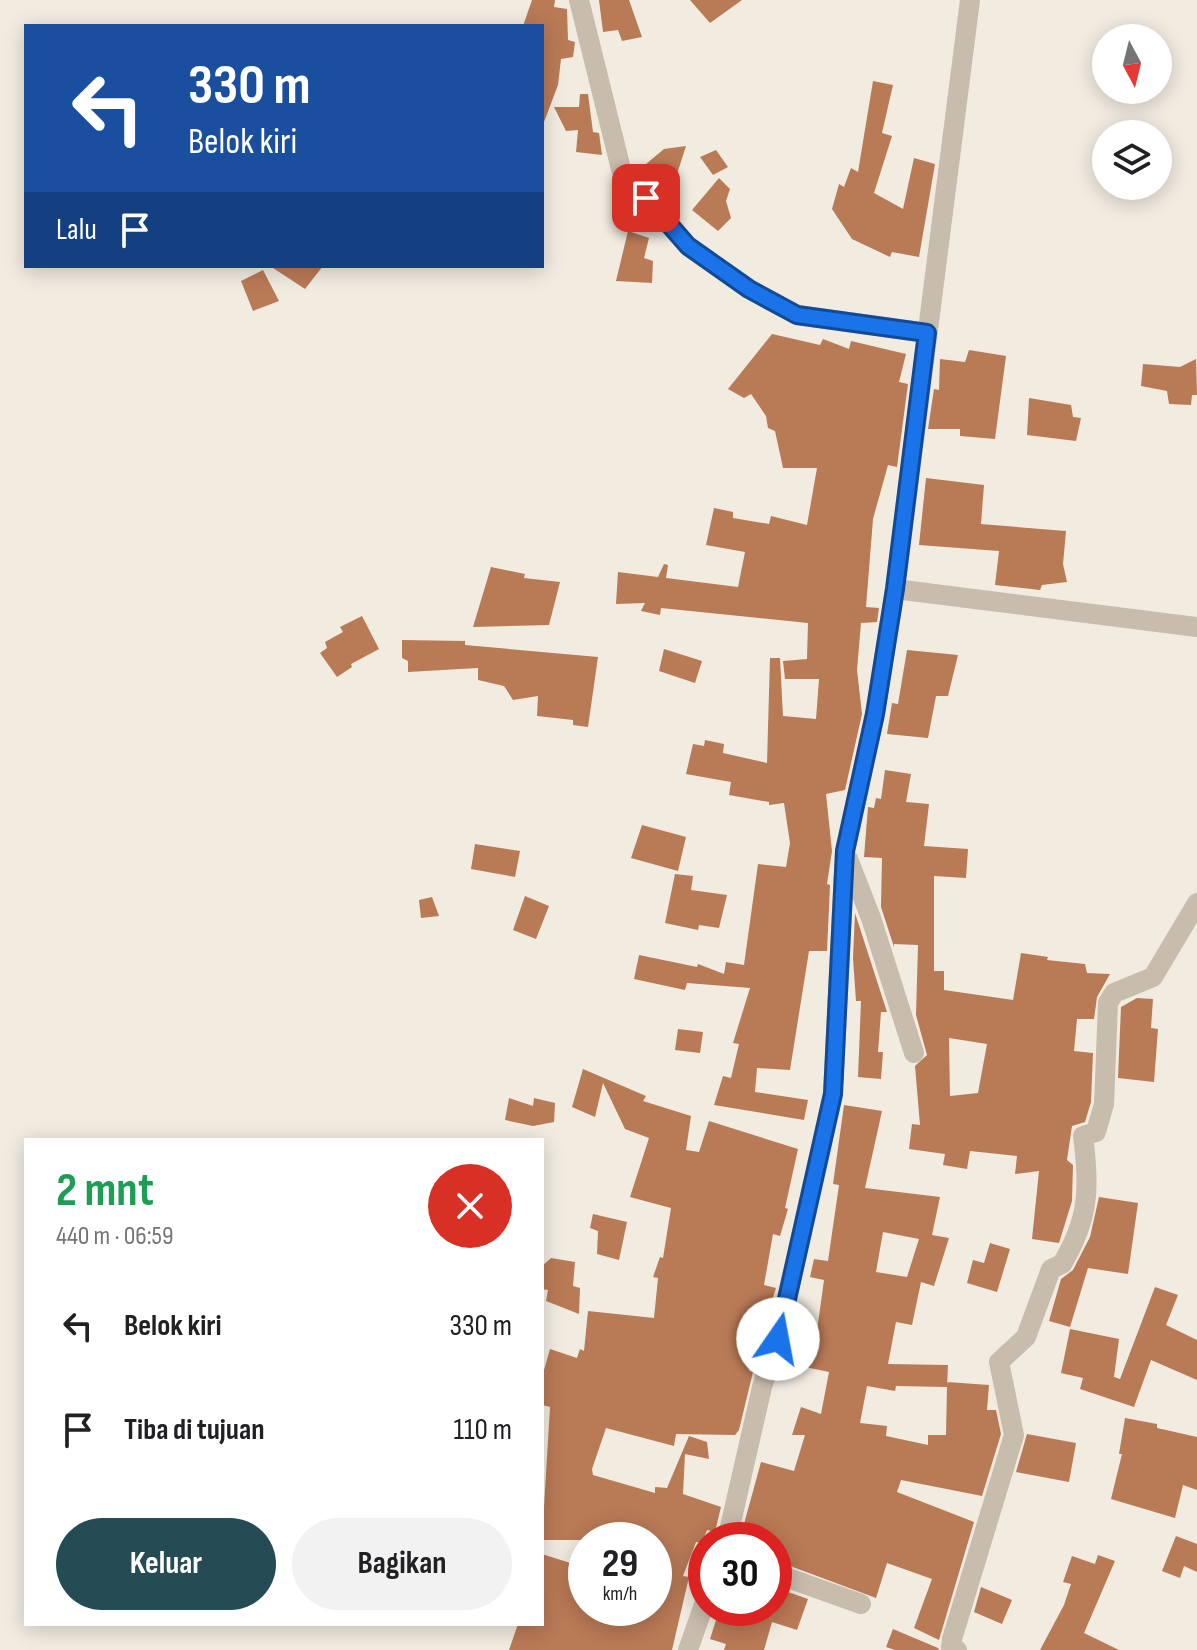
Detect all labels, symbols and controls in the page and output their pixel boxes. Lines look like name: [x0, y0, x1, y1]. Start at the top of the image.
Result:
north arrow: [1092, 24, 1172, 104]
map controls: [1092, 24, 1172, 200]
text: 330 m: [188, 53, 311, 120]
icon: left: [56, 56, 160, 160]
button: layers: [1092, 120, 1172, 200]
text: Belok kiri: [188, 121, 297, 164]
pin: [612, 164, 680, 232]
icon: arrive: [624, 176, 668, 220]
icon: arrive: [113, 208, 157, 252]
text: Lalu: [56, 212, 97, 248]
text: 2 mnt: [56, 1162, 154, 1219]
button: close: [428, 1164, 512, 1248]
text: 440 m · 06:59: [56, 1221, 174, 1252]
position arrow: [736, 1297, 820, 1381]
icon: left: [56, 1304, 100, 1348]
text: Belok kiri: [124, 1308, 222, 1344]
text: 330 m: [449, 1308, 512, 1344]
icon: arrive: [56, 1408, 100, 1452]
text: Tiba di tujuan: [124, 1412, 265, 1448]
text: 110 m: [454, 1412, 512, 1448]
button: Keluar: [56, 1518, 276, 1610]
button: Bagikan: [292, 1518, 512, 1610]
speed limit sign: 30: [688, 1522, 792, 1626]
text: 29: [602, 1540, 638, 1588]
text: km/h: [603, 1582, 637, 1606]

